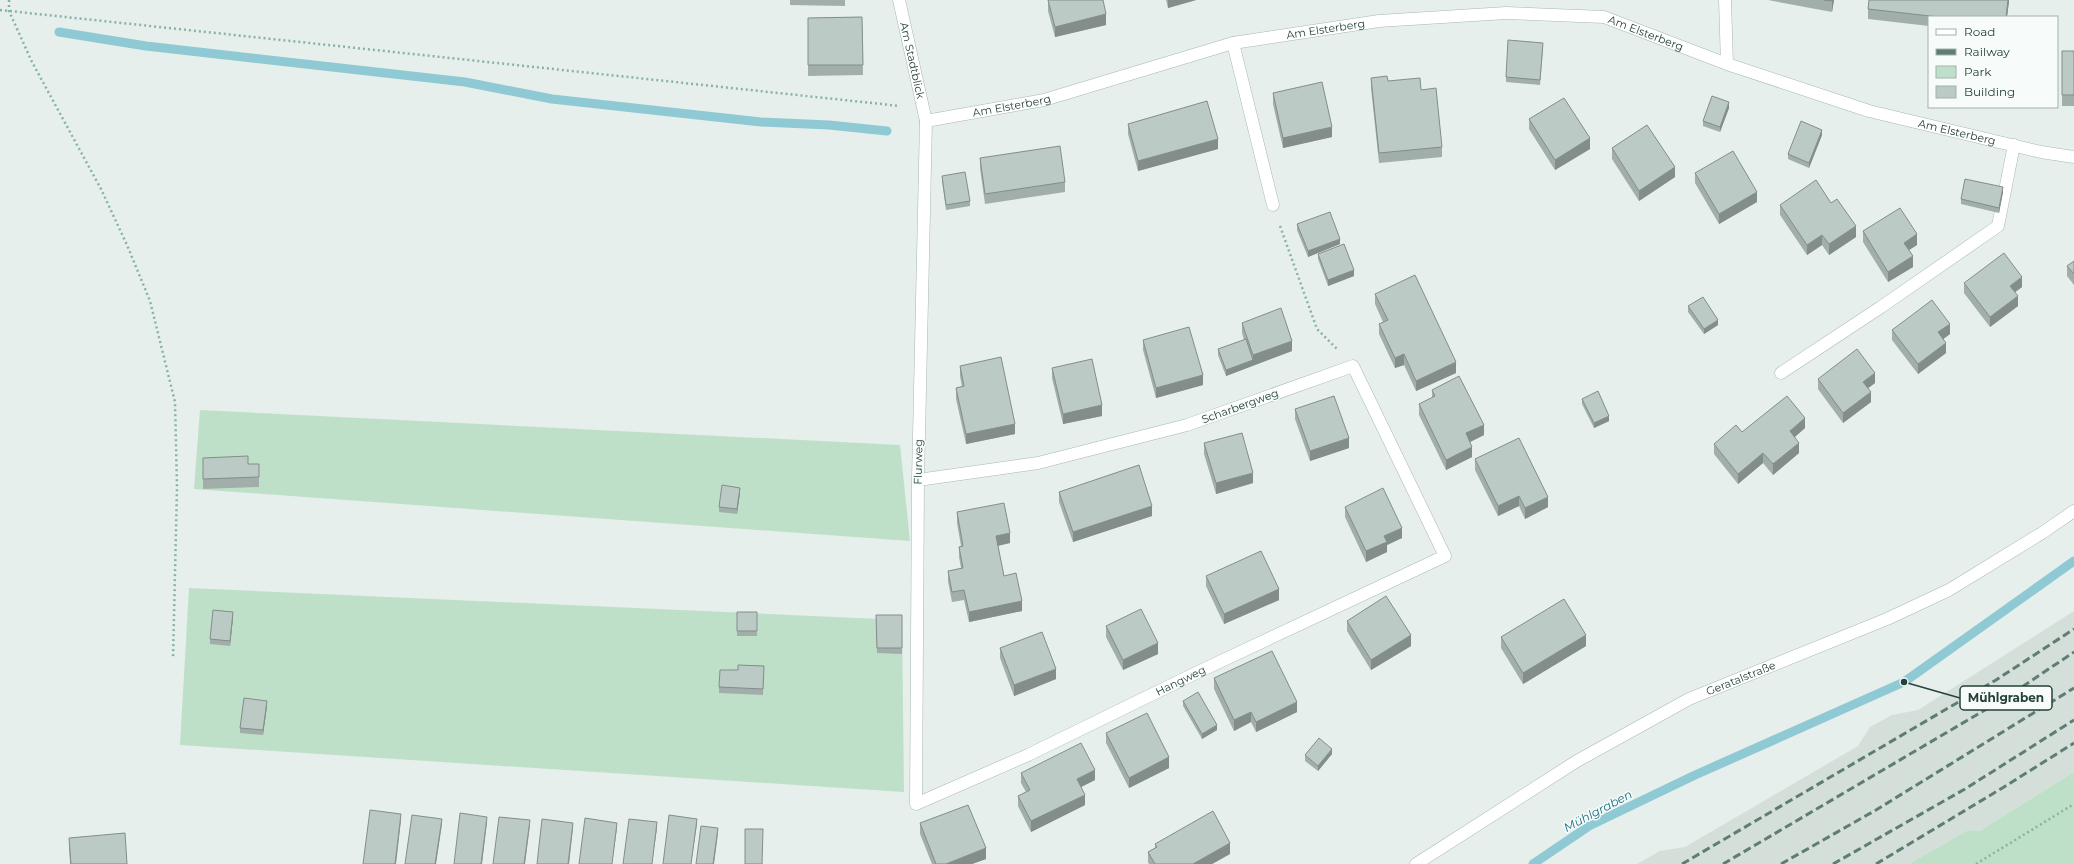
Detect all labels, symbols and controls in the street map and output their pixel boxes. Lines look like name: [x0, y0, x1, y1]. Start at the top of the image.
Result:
street label: Am Elsterberg: [1606, 12, 1685, 54]
street label: Am Elsterberg: [1285, 16, 1366, 42]
legend: [1928, 16, 2058, 108]
street label: Am Stadtblick: [897, 21, 928, 100]
text: Road: [1964, 24, 1995, 39]
text: Railway: [1964, 44, 2010, 59]
text: Park: [1964, 64, 1992, 79]
text: Building: [1964, 84, 2015, 99]
street label: Am Elsterberg: [971, 91, 1053, 120]
street label: Am Elsterberg: [1917, 116, 1997, 148]
street label: Scharbergweg: [1200, 386, 1280, 426]
street label: Flurweg: [911, 439, 925, 485]
street label: Geratalstraße: [1704, 658, 1778, 698]
street label: Hangweg: [1153, 662, 1208, 699]
callout: Mühlgraben: [1960, 686, 2052, 710]
text: Mühlgraben: [1968, 690, 2044, 705]
water label: Mühlgraben: [1561, 786, 1635, 835]

